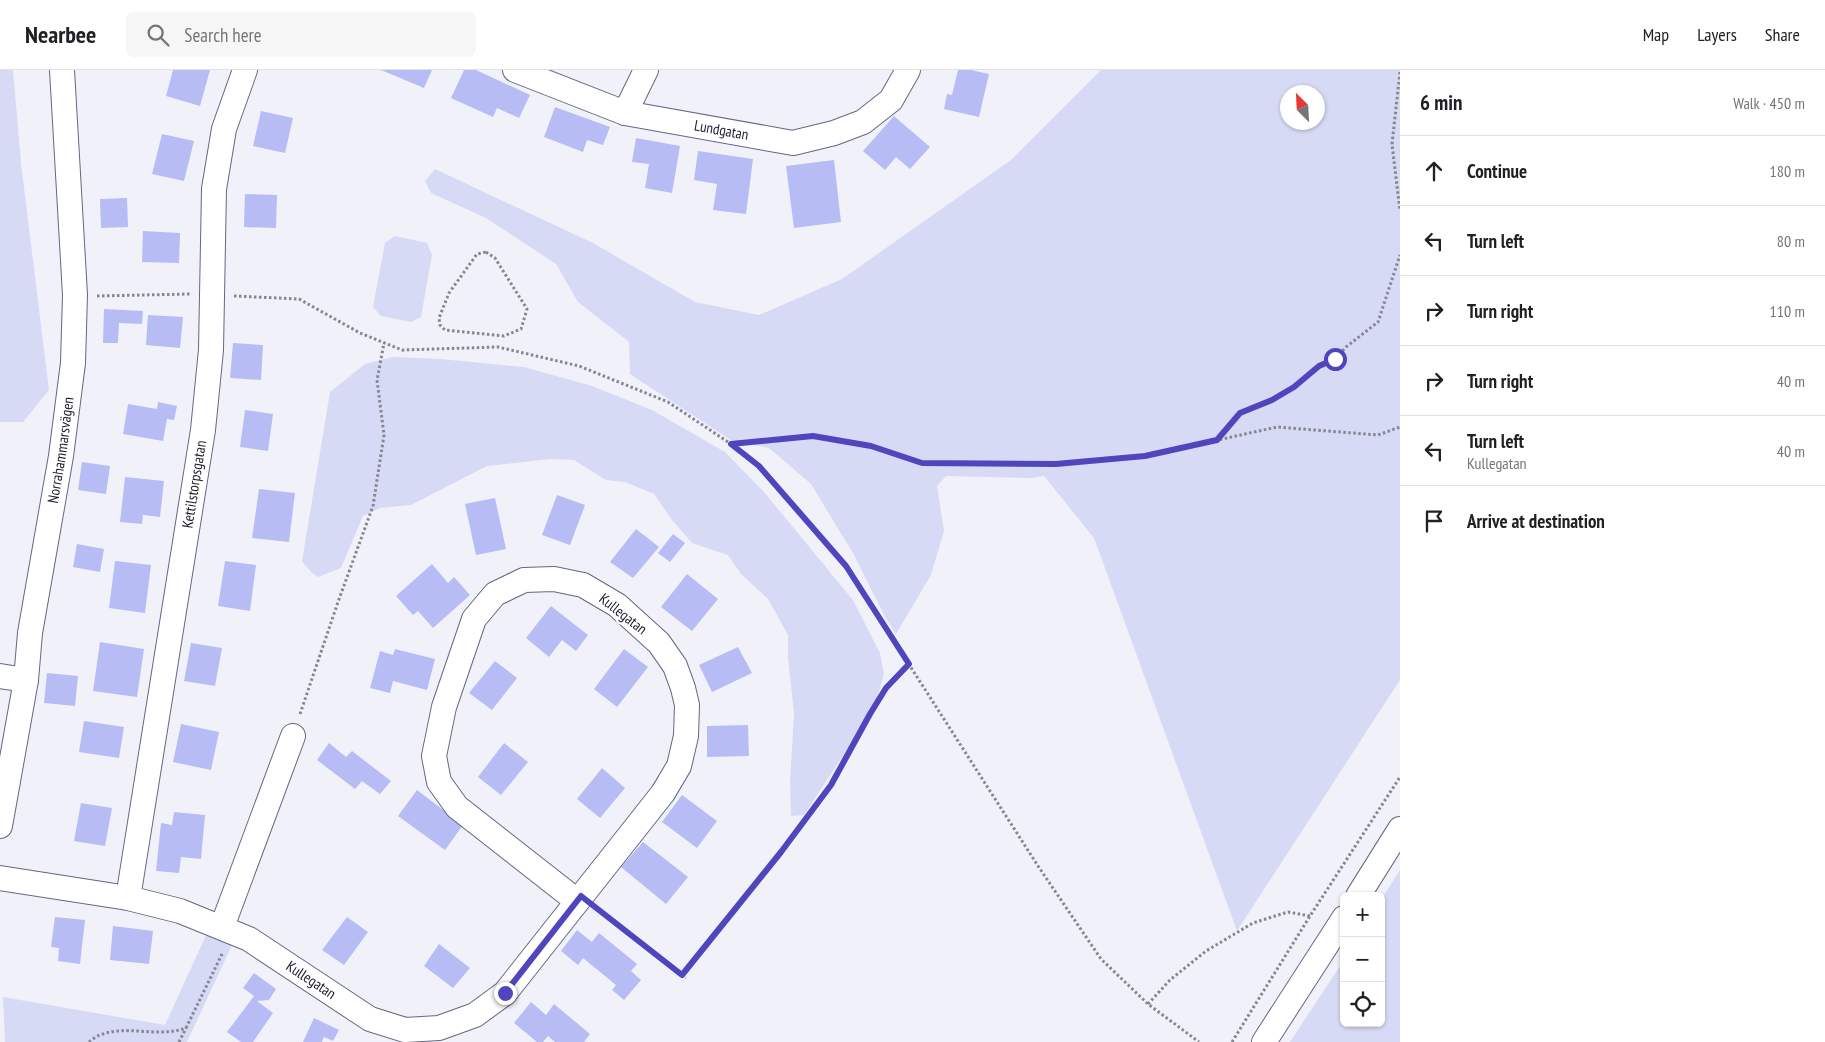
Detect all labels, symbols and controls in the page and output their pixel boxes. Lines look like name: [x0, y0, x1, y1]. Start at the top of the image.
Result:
search box: [126, 12, 476, 57]
text: Nearbee: [25, 19, 96, 50]
icon: search: [144, 21, 172, 49]
text: Search here: [184, 23, 262, 47]
text: Map: [1643, 23, 1669, 46]
text: Layers: [1697, 23, 1737, 46]
text: Share: [1765, 23, 1800, 46]
north arrow: [1280, 85, 1325, 130]
text: 6 min: [1420, 89, 1462, 116]
text: Walk · 450 m: [1733, 93, 1805, 113]
street label: Lundgatan: [693, 116, 750, 144]
icon: ahead: [1420, 157, 1448, 185]
text: Continue: [1467, 159, 1527, 183]
text: 180 m: [1770, 161, 1805, 181]
icon: left: [1420, 227, 1448, 255]
text: Turn left: [1467, 229, 1524, 253]
text: 80 m: [1777, 231, 1805, 251]
icon: right: [1420, 297, 1448, 325]
text: Turn right: [1467, 299, 1533, 323]
text: 110 m: [1770, 301, 1805, 321]
route start: [1324, 348, 1347, 371]
icon: right: [1420, 367, 1448, 395]
text: Turn right: [1467, 369, 1533, 393]
text: 40 m: [1777, 371, 1805, 391]
street label: Norrahammarsvägen: [43, 396, 78, 505]
text: Turn left: [1467, 429, 1524, 453]
icon: left: [1420, 437, 1448, 465]
street label: Kettilstorpsgatan: [177, 439, 210, 529]
text: 40 m: [1777, 441, 1805, 461]
text: Kullegatan: [1467, 453, 1527, 473]
icon: arrive: [1420, 507, 1448, 535]
text: Arrive at destination: [1467, 509, 1605, 533]
street label: Kullegatan: [595, 589, 651, 638]
map controls: [1340, 892, 1385, 1027]
button: +: [1340, 892, 1385, 937]
button: −: [1340, 937, 1385, 982]
street label: Kullegatan: [283, 956, 340, 1003]
route end: [494, 982, 517, 1005]
button: locate: [1340, 982, 1385, 1027]

